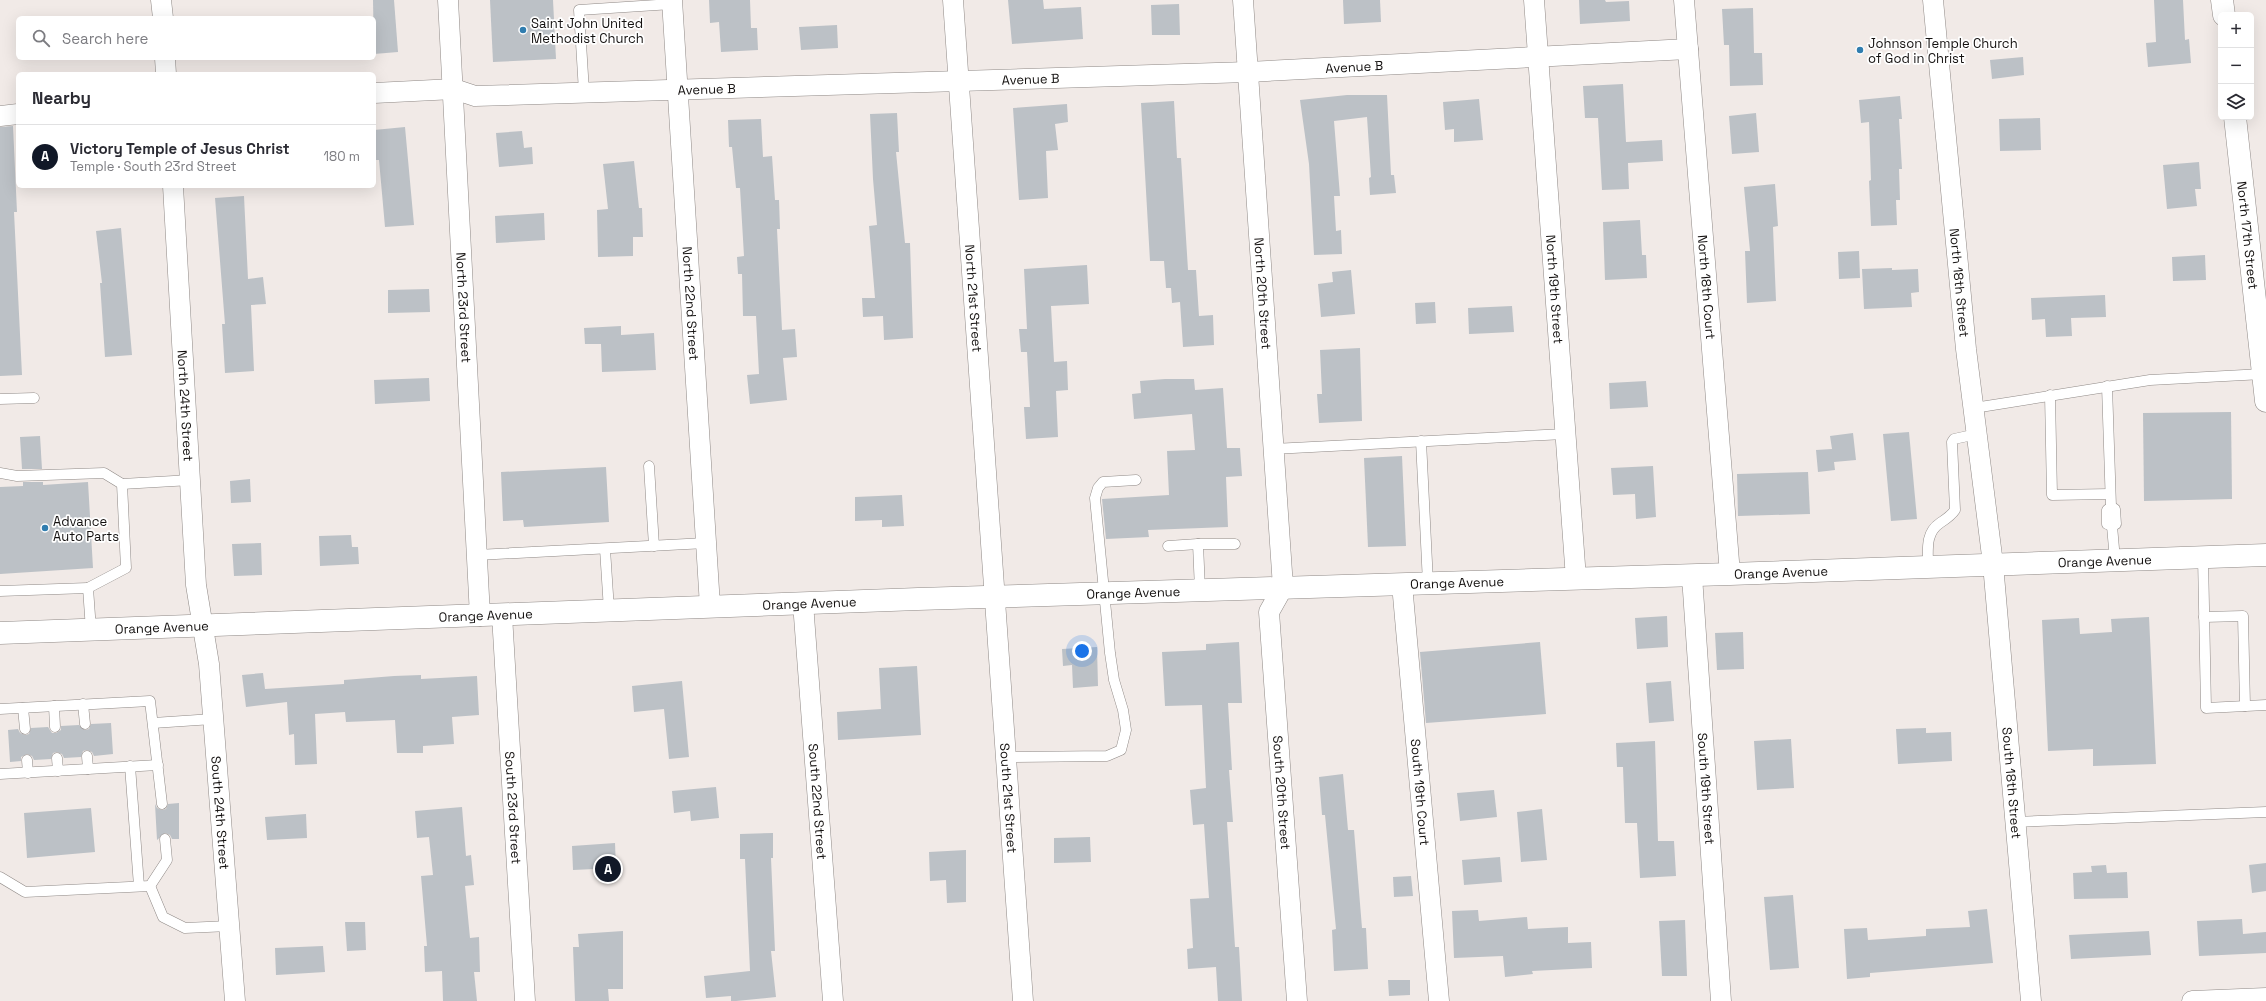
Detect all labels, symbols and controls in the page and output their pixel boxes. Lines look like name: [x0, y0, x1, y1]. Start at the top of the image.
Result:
map controls: [2218, 12, 2254, 120]
button: +: [2218, 12, 2254, 48]
place label: Saint John United Methodist Church: [531, 15, 644, 47]
search box: [16, 16, 376, 60]
marker: Saint John United Methodist Church: [518, 25, 528, 35]
icon: search: [30, 27, 52, 49]
text: Search here: [62, 29, 148, 48]
place label: Johnson Temple Church of God in Christ: [1868, 35, 2018, 67]
marker: Johnson Temple Church of God in Christ: [1855, 45, 1865, 55]
button: −: [2218, 48, 2254, 84]
street label: Avenue B: [1325, 57, 1384, 77]
street label: Avenue B: [1001, 70, 1060, 89]
street label: Avenue B: [677, 80, 736, 99]
button: layers: [2218, 84, 2254, 120]
text: Nearby: [32, 87, 91, 109]
text: Victory Temple of Jesus Christ: [70, 139, 290, 158]
text: A: [41, 148, 49, 165]
text: 180 m: [324, 148, 360, 165]
text: Temple · South 23rd Street: [70, 158, 237, 175]
street label: North 17th Street: [2233, 180, 2262, 290]
street label: North 18th Street: [1946, 227, 1973, 338]
street label: North 19th Street: [1542, 234, 1567, 344]
street label: North 18th Court: [1694, 234, 1719, 340]
street label: North 20th Street: [1250, 237, 1275, 350]
street label: North 21st Street: [961, 244, 986, 353]
street label: North 22nd Street: [678, 246, 703, 361]
street label: North 23rd Street: [452, 252, 475, 363]
street label: North 24th Street: [173, 349, 197, 462]
place label: Advance Auto Parts: [53, 513, 119, 545]
marker: Advance Auto Parts: [40, 523, 50, 533]
street label: Orange Avenue: [2057, 551, 2152, 571]
street label: Orange Avenue: [1734, 563, 1828, 583]
street label: Orange Avenue: [1410, 573, 1504, 593]
street label: Orange Avenue: [1086, 583, 1181, 603]
street label: Orange Avenue: [762, 593, 857, 614]
street label: Orange Avenue: [438, 605, 533, 626]
street label: Orange Avenue: [115, 617, 209, 638]
your location: [1072, 641, 1092, 661]
street label: South 18th Street: [1998, 726, 2025, 839]
street label: South 19th Street: [1694, 732, 1718, 845]
street label: South 20th Street: [1269, 735, 1294, 850]
street label: South 19th Court: [1407, 738, 1433, 846]
street label: South 21st Street: [996, 742, 1021, 854]
street label: South 22nd Street: [805, 743, 830, 860]
street label: South 23rd Street: [501, 751, 525, 865]
street label: South 24th Street: [207, 755, 233, 870]
pin: A: [595, 854, 621, 884]

